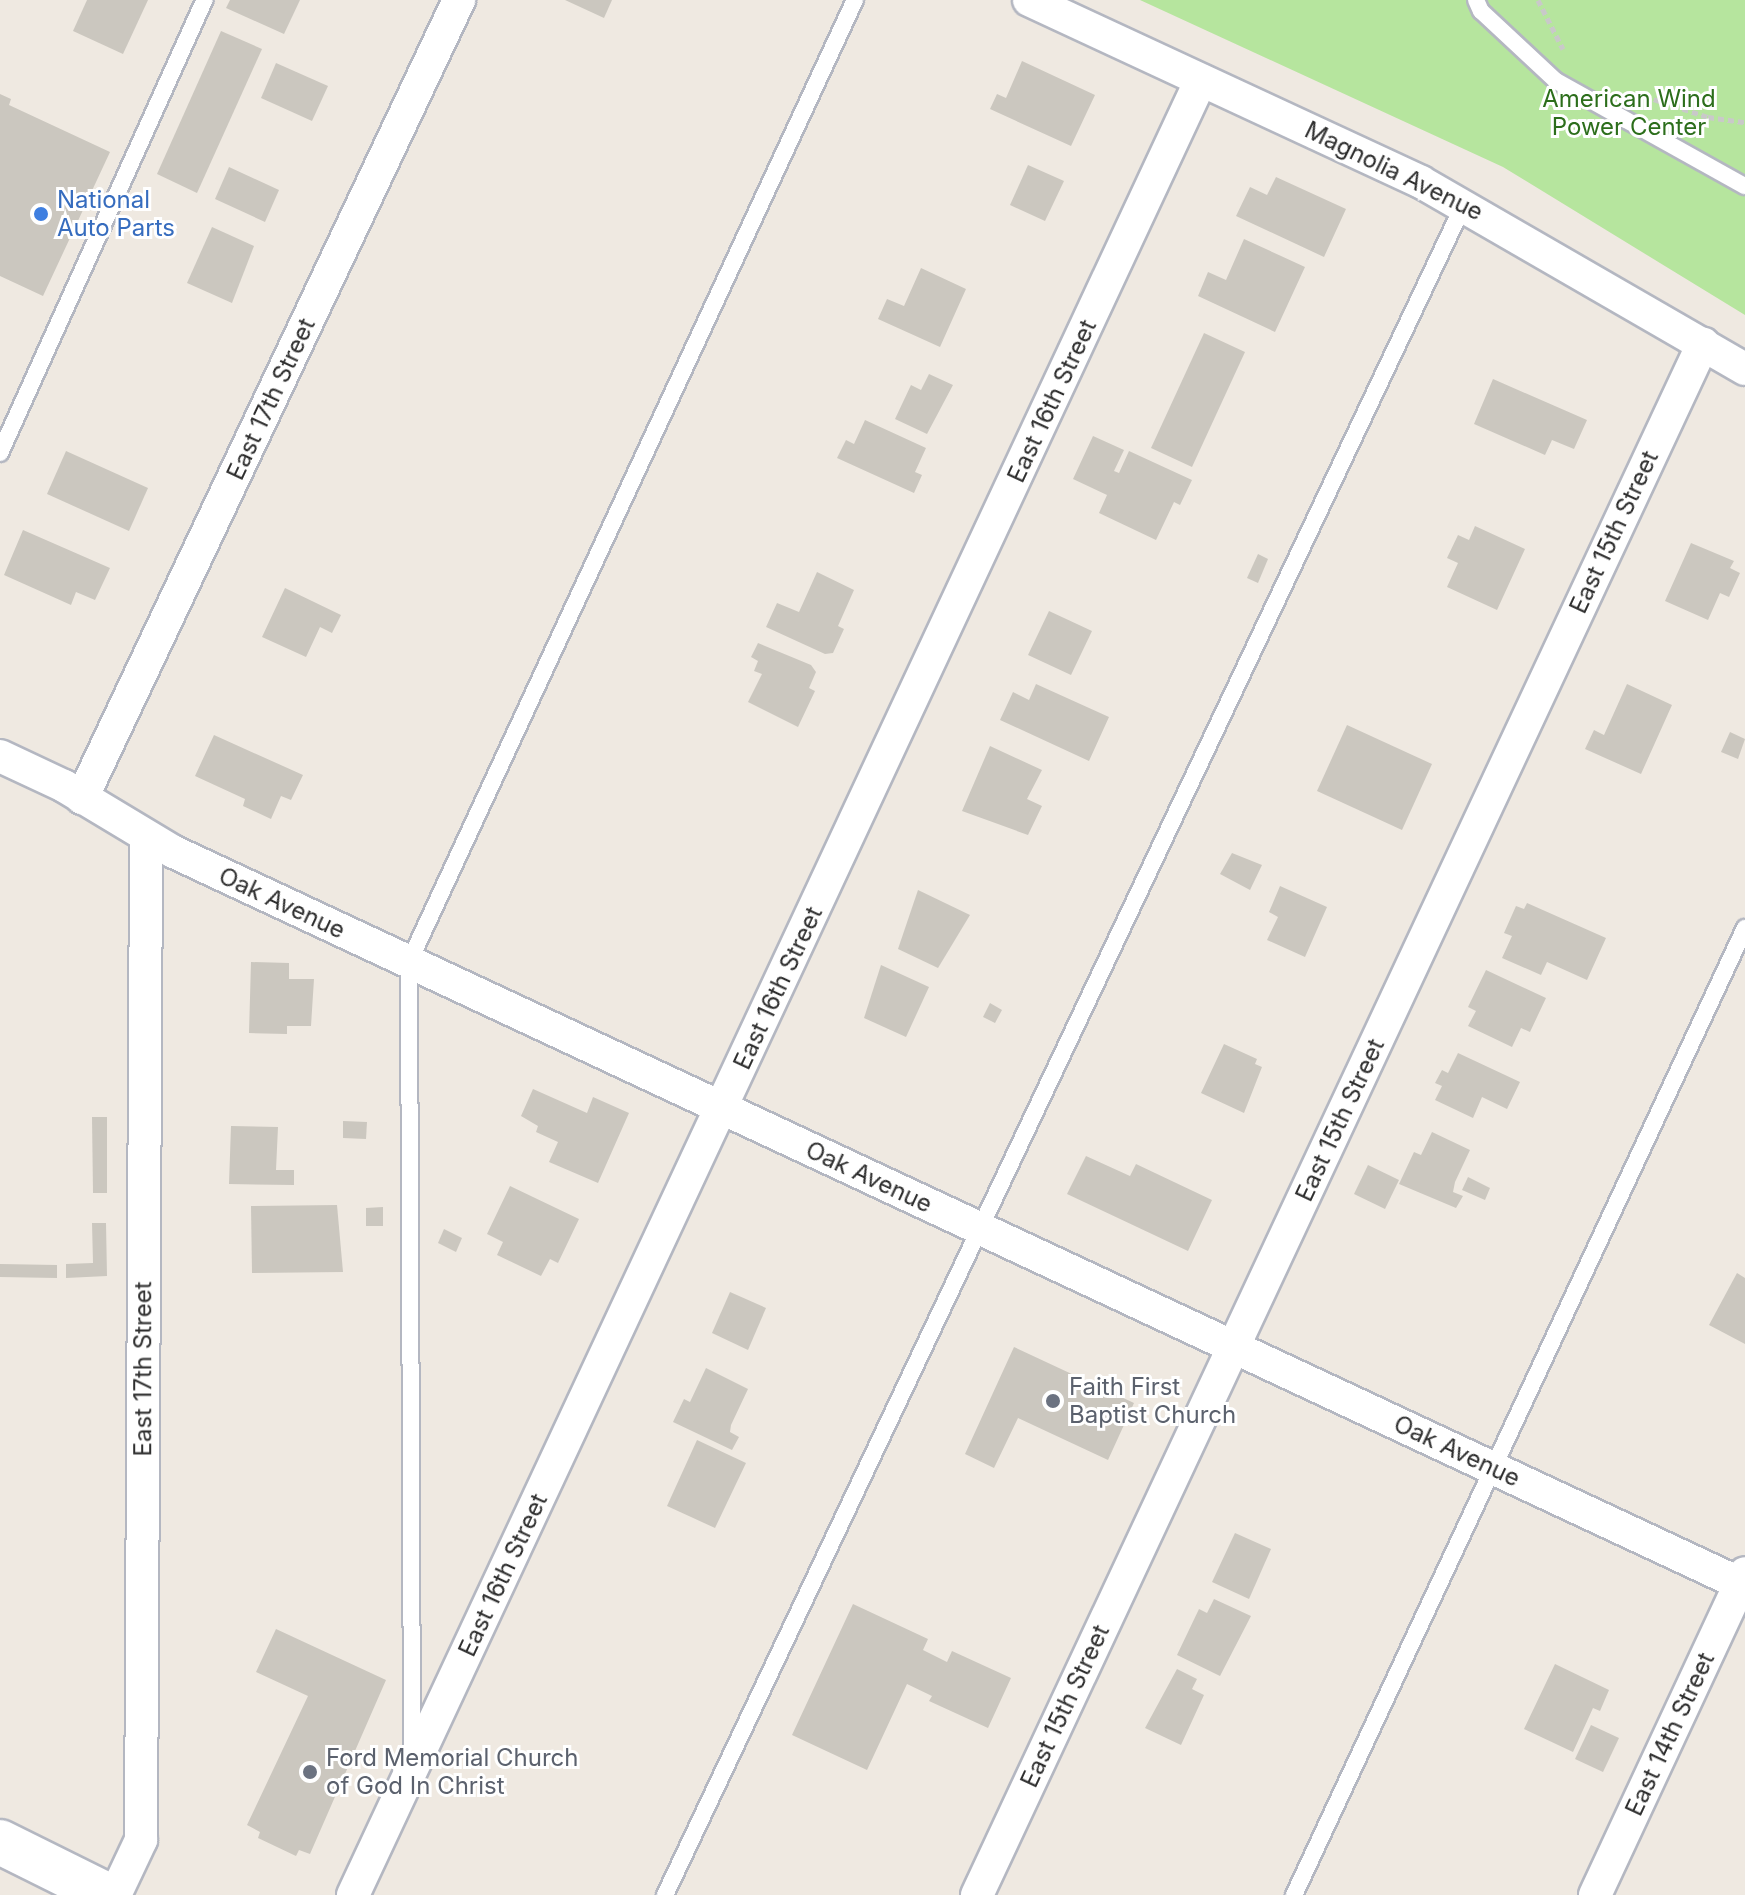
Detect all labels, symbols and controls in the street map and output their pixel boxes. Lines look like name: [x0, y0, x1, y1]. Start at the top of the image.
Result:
park label: American Wind Power Center: [1542, 85, 1716, 141]
street label: Magnolia Avenue: [1300, 115, 1488, 227]
place label: National Auto Parts: [57, 186, 175, 242]
marker: National Auto Parts: [32, 205, 50, 223]
street label: East 17th Street: [221, 314, 321, 484]
street label: East 16th Street: [1002, 315, 1102, 487]
street label: East 15th Street: [1564, 446, 1664, 618]
street label: Oak Avenue: [214, 861, 350, 945]
street label: East 16th Street: [728, 902, 828, 1074]
street label: East 15th Street: [1290, 1034, 1390, 1206]
street label: Oak Avenue: [801, 1135, 937, 1219]
street label: East 17th Street: [129, 1281, 157, 1457]
place label: Faith First Baptist Church: [1069, 1373, 1236, 1429]
marker: Faith First Baptist Church: [1044, 1392, 1062, 1410]
street label: Oak Avenue: [1389, 1409, 1525, 1493]
street label: East 16th Street: [453, 1489, 553, 1661]
street label: East 15th Street: [1015, 1620, 1115, 1792]
street label: East 14th Street: [1620, 1648, 1720, 1820]
place label: Ford Memorial Church of God In Christ: [326, 1744, 578, 1800]
marker: Ford Memorial Church of God In Christ: [301, 1763, 319, 1781]

